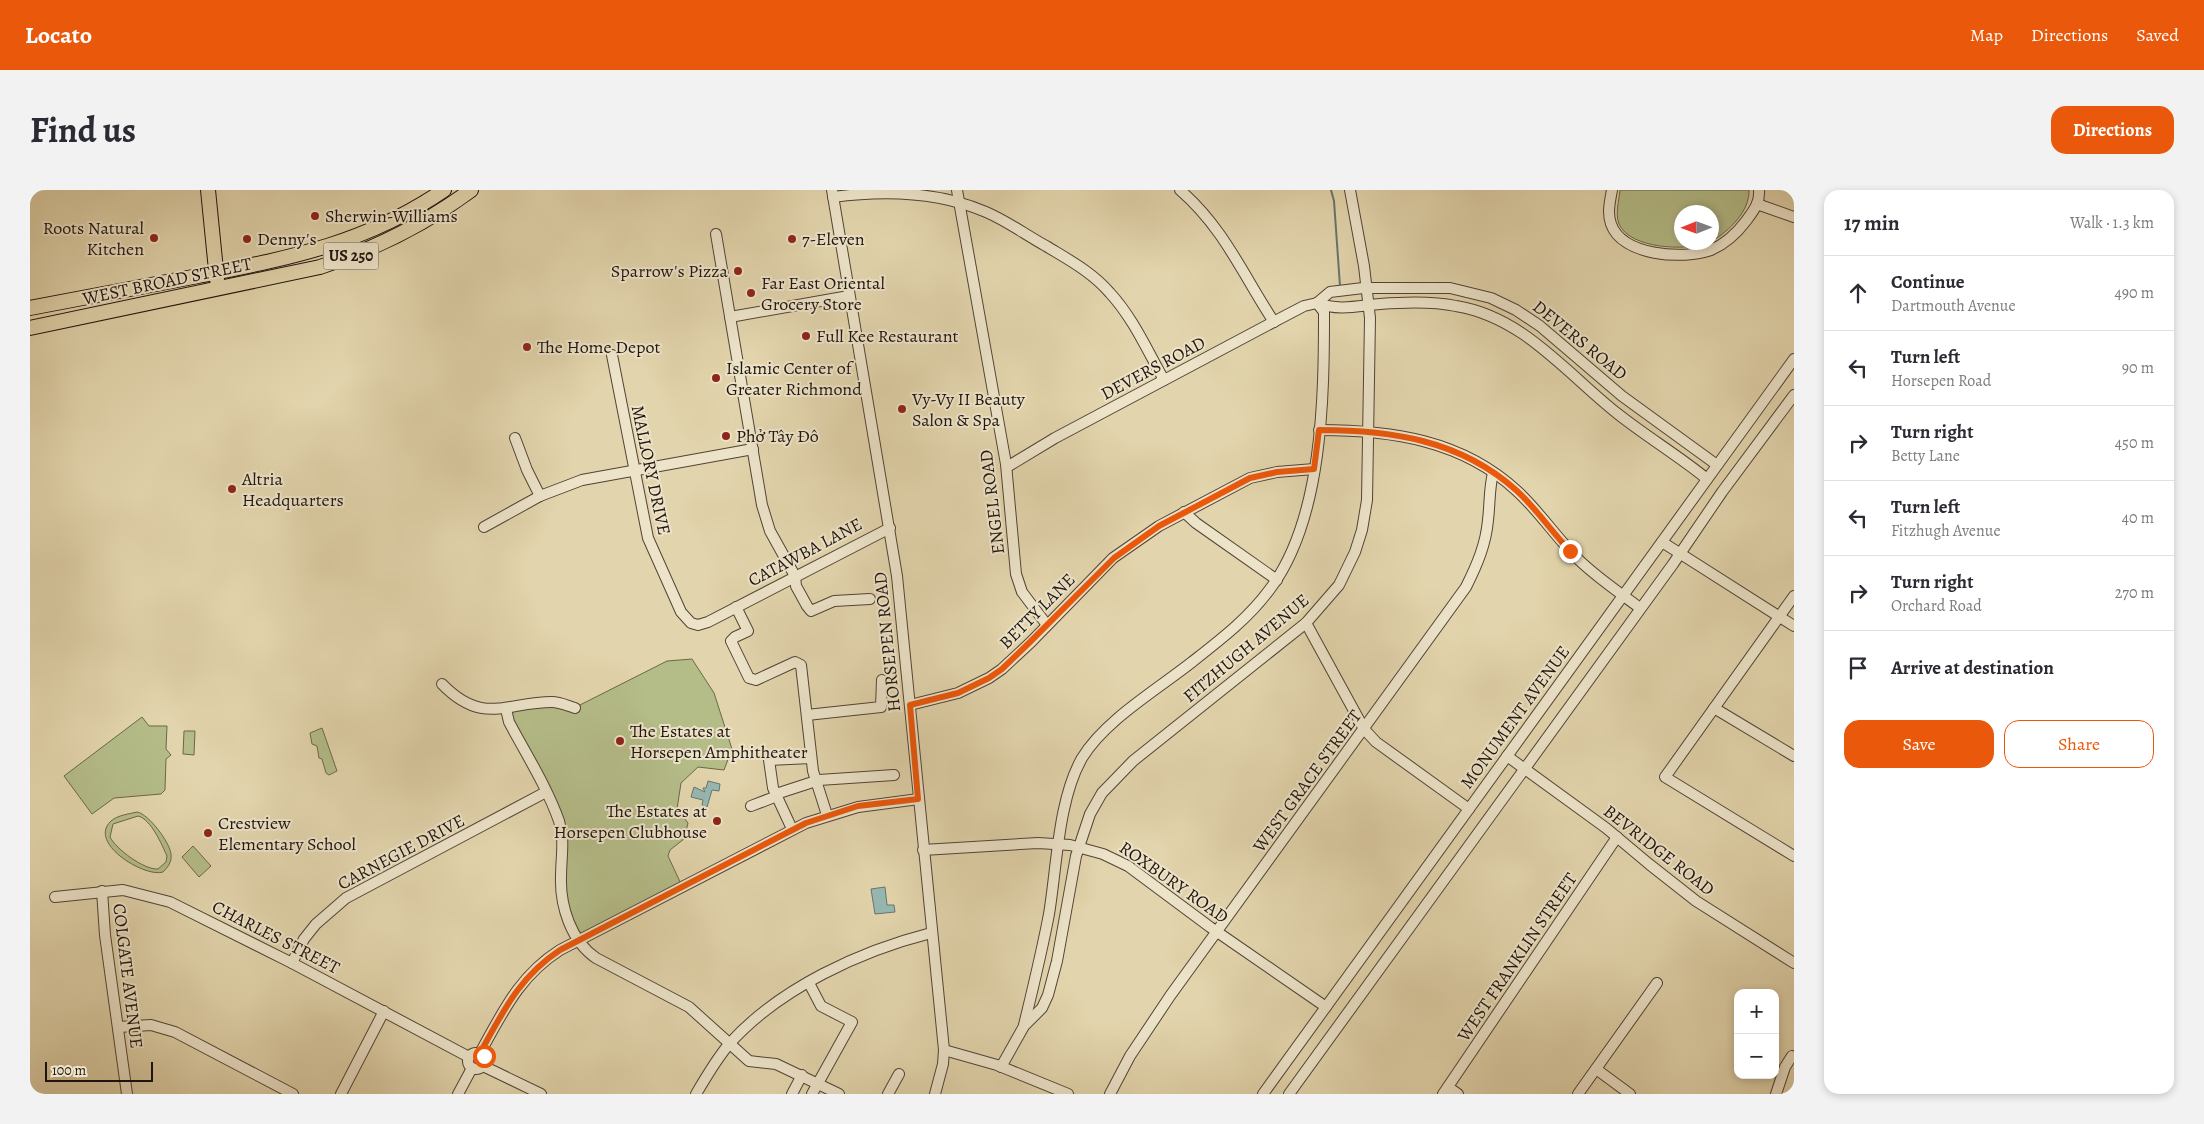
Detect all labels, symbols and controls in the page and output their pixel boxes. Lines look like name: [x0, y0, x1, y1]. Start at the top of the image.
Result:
text: Locato: [25, 19, 92, 51]
text: Map: [1970, 23, 2003, 47]
text: Directions: [2031, 23, 2108, 47]
text: Saved: [2136, 23, 2179, 47]
text: Find us: [30, 106, 136, 154]
button: Directions: [2051, 106, 2174, 154]
place label: Sherwin-Williams: [325, 204, 458, 228]
north arrow: [1674, 205, 1719, 250]
text: 17 min: [1844, 209, 1900, 237]
marker: Sherwin-Williams: [309, 210, 321, 222]
text: Walk · 1.3 km: [2070, 212, 2154, 234]
place label: Roots Natural Kitchen: [43, 216, 145, 261]
place label: Denny's: [257, 227, 317, 251]
place label: 7-Eleven: [802, 227, 865, 251]
marker: Roots Natural Kitchen: [148, 232, 160, 244]
marker: Denny's: [241, 233, 253, 245]
marker: 7-Eleven: [786, 233, 798, 245]
road number: US 250: [324, 242, 378, 270]
street label: WEST BROAD STREET: [79, 251, 254, 311]
place label: Sparrow's Pizza: [611, 259, 729, 283]
marker: Sparrow's Pizza: [732, 265, 744, 277]
text: Continue: [1891, 269, 1965, 295]
place label: Far East Oriental Grocery Store: [761, 271, 885, 316]
icon: ahead: [1844, 279, 1872, 307]
text: 490 m: [2114, 282, 2154, 304]
marker: Far East Oriental Grocery Store: [745, 287, 757, 299]
street label: DEVERS ROAD: [1528, 294, 1632, 386]
text: Dartmouth Avenue: [1891, 295, 2016, 317]
place label: Full Kee Restaurant: [816, 324, 959, 348]
marker: Full Kee Restaurant: [800, 330, 812, 342]
street label: DEVERS ROAD: [1096, 330, 1210, 406]
place label: The Home Depot: [537, 335, 660, 359]
marker: The Home Depot: [521, 341, 533, 353]
text: Turn left: [1891, 344, 1960, 370]
icon: left: [1844, 354, 1872, 382]
place label: Islamic Center of Greater Richmond: [726, 356, 862, 401]
text: 90 m: [2122, 357, 2154, 379]
text: Horsepen Road: [1891, 370, 1991, 392]
marker: Islamic Center of Greater Richmond: [710, 372, 722, 384]
place label: Vy-Vy II Beauty Salon & Spa: [911, 387, 1026, 432]
street label: MALLORY DRIVE: [626, 403, 676, 537]
marker: Vy-Vy II Beauty Salon & Spa: [896, 403, 908, 415]
text: Turn right: [1891, 419, 1973, 445]
place label: Phở Tây Đô: [736, 424, 819, 448]
icon: right: [1844, 429, 1872, 457]
marker: Phở Tây Đô: [720, 430, 732, 442]
text: 450 m: [2115, 432, 2154, 454]
text: Betty Lane: [1891, 445, 1960, 467]
street label: ENGEL ROAD: [974, 448, 1010, 556]
place label: Altria Headquarters: [241, 467, 344, 512]
marker: Altria Headquarters: [226, 483, 238, 495]
text: Turn left: [1891, 494, 1960, 520]
icon: left: [1844, 504, 1872, 532]
text: 40 m: [2122, 507, 2154, 529]
street label: CATAWBA LANE: [744, 512, 866, 592]
text: Fitzhugh Avenue: [1891, 520, 2001, 542]
route end: [1559, 540, 1582, 563]
street label: BETTY LANE: [994, 568, 1080, 654]
text: Turn right: [1891, 569, 1973, 595]
street label: HORSEPEN ROAD: [868, 571, 906, 713]
icon: right: [1844, 579, 1872, 607]
text: 270 m: [2115, 582, 2154, 604]
street label: FITZHUGH AVENUE: [1178, 588, 1314, 708]
text: Orchard Road: [1891, 595, 1982, 617]
street label: MONUMENT AVENUE: [1455, 640, 1575, 794]
icon: arrive: [1844, 654, 1872, 682]
text: Arrive at destination: [1891, 655, 2054, 681]
street label: WEST GRACE STREET: [1247, 705, 1367, 858]
place label: The Estates at Horsepen Amphitheater: [630, 719, 808, 764]
button: Save: [1844, 720, 1994, 768]
button: Share: [2004, 720, 2154, 768]
marker: The Estates at Horsepen Amphitheater: [614, 735, 626, 747]
place label: The Estates at Horsepen Clubhouse: [553, 799, 707, 844]
street label: BEVRIDGE ROAD: [1598, 799, 1720, 901]
street label: CARNEGIE DRIVE: [333, 808, 469, 896]
place label: Crestview Elementary School: [218, 811, 356, 856]
marker: The Estates at Horsepen Clubhouse: [711, 815, 723, 827]
marker: Crestview Elementary School: [202, 827, 214, 839]
street label: ROXBURY ROAD: [1115, 835, 1233, 929]
street label: WEST FRANKLIN STREET: [1451, 868, 1583, 1047]
street label: CHARLES STREET: [208, 894, 344, 980]
street label: COLGATE AVENUE: [107, 902, 149, 1050]
map controls: [1734, 989, 1779, 1079]
button: +: [1734, 989, 1779, 1034]
button: −: [1734, 1034, 1779, 1079]
route start: [473, 1045, 496, 1068]
scale bar: [45, 1059, 152, 1082]
text: 100 m: [52, 1061, 86, 1080]

